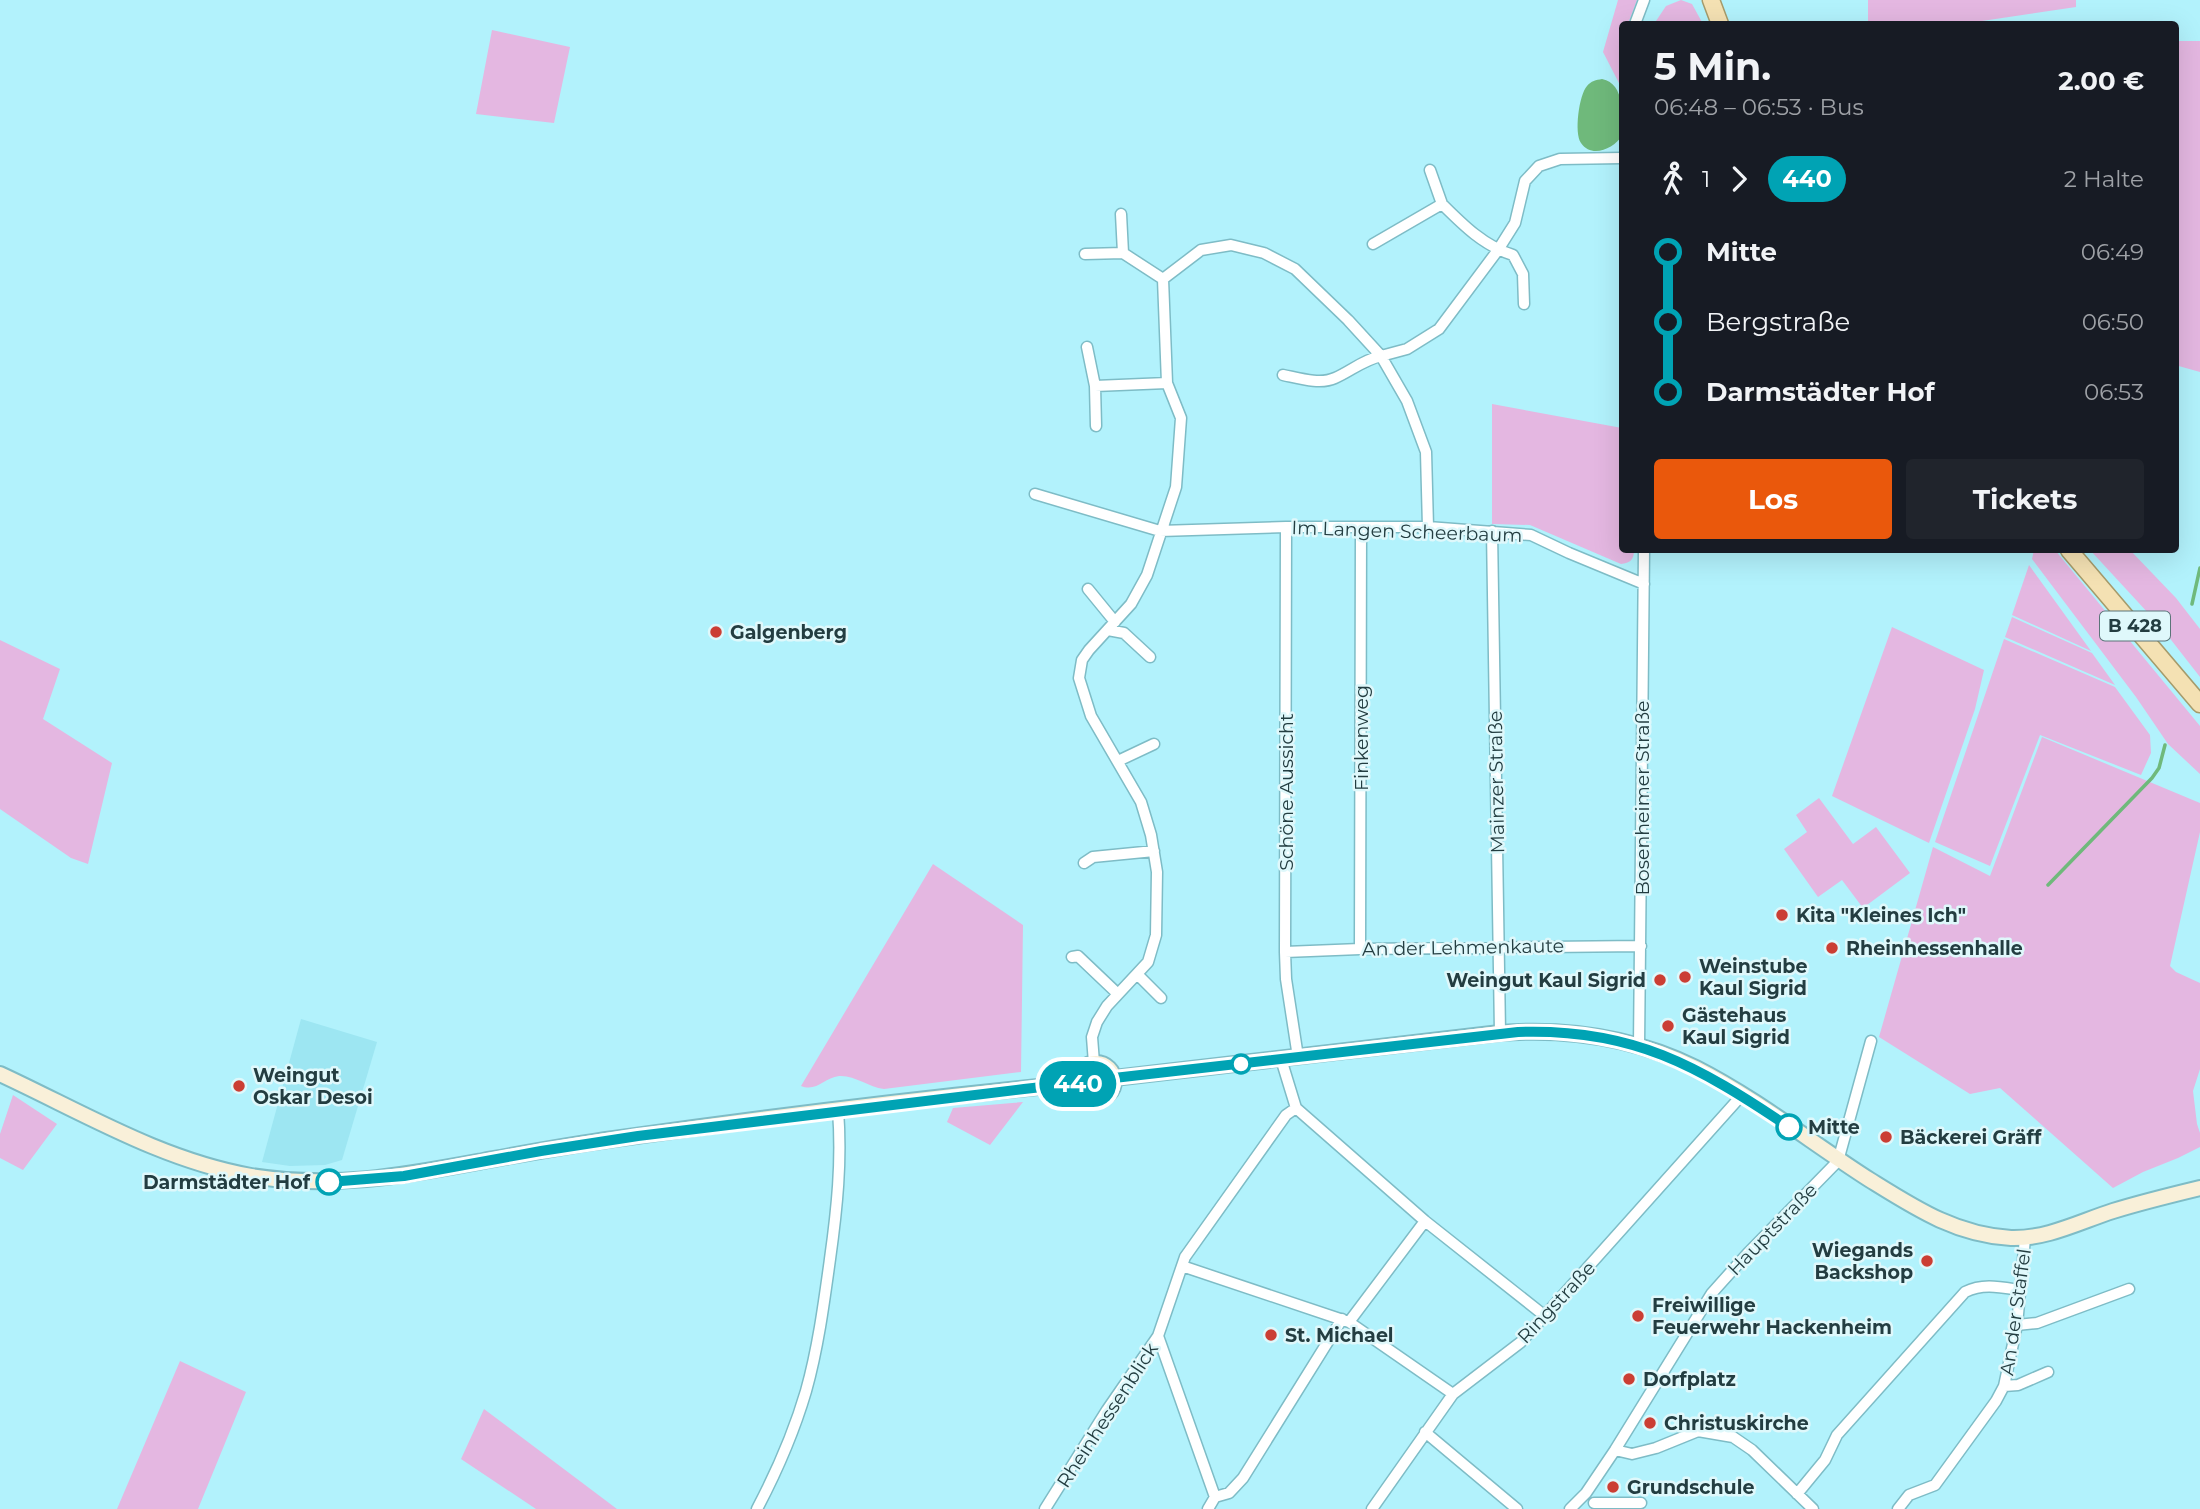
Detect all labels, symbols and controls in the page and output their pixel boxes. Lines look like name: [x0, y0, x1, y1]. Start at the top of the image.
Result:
text: 5 Min.: [1654, 43, 1771, 90]
text: 2.00 €: [2058, 65, 2144, 97]
text: 06:48 – 06:53 · Bus: [1654, 93, 1864, 121]
icon: walk: [1654, 160, 1692, 198]
icon: forward: [1720, 160, 1758, 198]
text: 440: [1782, 164, 1832, 193]
text: 1: [1702, 165, 1710, 193]
text: 2 Halte: [2064, 165, 2144, 193]
text: Mitte: [1706, 236, 1777, 268]
text: 06:49: [2081, 238, 2144, 266]
text: Bergstraße: [1706, 306, 1850, 338]
text: 06:50: [2082, 308, 2144, 336]
text: Darmstädter Hof: [1706, 376, 1935, 408]
text: 06:53: [2084, 378, 2144, 406]
button: Los: [1654, 459, 1892, 539]
button: Tickets: [1906, 459, 2144, 539]
street label: Im Langen Scheerbaum: [1291, 516, 1523, 547]
road number: B 428: [2100, 612, 2170, 640]
place label: Galgenberg: [730, 621, 847, 644]
marker: Galgenberg: [708, 624, 724, 640]
street label: Finkenweg: [1350, 685, 1373, 791]
street label: Bosenheimer Straße: [1631, 700, 1654, 896]
street label: Mainzer Straße: [1484, 711, 1509, 853]
street label: Schöne Aussicht: [1275, 713, 1298, 871]
place label: Kita "Kleines Ich": [1796, 904, 1966, 927]
marker: Kita "Kleines Ich": [1774, 907, 1790, 923]
street label: An der Lehmenkaute: [1362, 934, 1564, 961]
place label: Rheinhessenhalle: [1846, 937, 2023, 960]
marker: Rheinhessenhalle: [1824, 940, 1840, 956]
place label: Weinstube Kaul Sigrid: [1699, 955, 1807, 1000]
place label: Weingut Kaul Sigrid: [1446, 969, 1646, 992]
marker: Weinstube Kaul Sigrid: [1677, 969, 1693, 985]
marker: Weingut Kaul Sigrid: [1652, 972, 1668, 988]
place label: Gästehaus Kaul Sigrid: [1682, 1004, 1790, 1049]
marker: Gästehaus Kaul Sigrid: [1660, 1018, 1676, 1034]
unlabelled marker: [1231, 1054, 1251, 1074]
line badge: 440: [1038, 1061, 1118, 1107]
place label: Weingut Oskar Desoi: [253, 1064, 373, 1109]
text: 440: [1053, 1069, 1103, 1098]
marker: Weingut Oskar Desoi: [231, 1078, 247, 1094]
marker: Mitte: [1776, 1114, 1802, 1140]
place label: Mitte: [1808, 1116, 1860, 1139]
place label: Bäckerei Gräff: [1900, 1126, 2042, 1149]
marker: Bäckerei Gräff: [1878, 1129, 1894, 1145]
marker: Darmstädter Hof: [316, 1169, 342, 1195]
place label: Darmstädter Hof: [143, 1171, 311, 1194]
street label: Hauptstraße: [1723, 1178, 1822, 1280]
place label: Wiegands Backshop: [1812, 1239, 1913, 1284]
street label: An der Staffel: [1995, 1247, 2036, 1377]
marker: Wiegands Backshop: [1919, 1253, 1935, 1269]
street label: Ringstraße: [1513, 1256, 1600, 1348]
place label: Freiwillige Feuerwehr Hackenheim: [1652, 1294, 1892, 1339]
marker: Freiwillige Feuerwehr Hackenheim: [1630, 1308, 1646, 1324]
place label: St. Michael: [1285, 1324, 1394, 1347]
marker: St. Michael: [1263, 1327, 1279, 1343]
street label: Rheinhessenblick: [1052, 1338, 1163, 1492]
place label: Dorfplatz: [1643, 1368, 1736, 1391]
marker: Dorfplatz: [1621, 1371, 1637, 1387]
place label: Christuskirche: [1664, 1412, 1809, 1435]
marker: Christuskirche: [1642, 1415, 1658, 1431]
place label: Grundschule: [1627, 1476, 1754, 1499]
marker: Grundschule: [1605, 1479, 1621, 1495]

